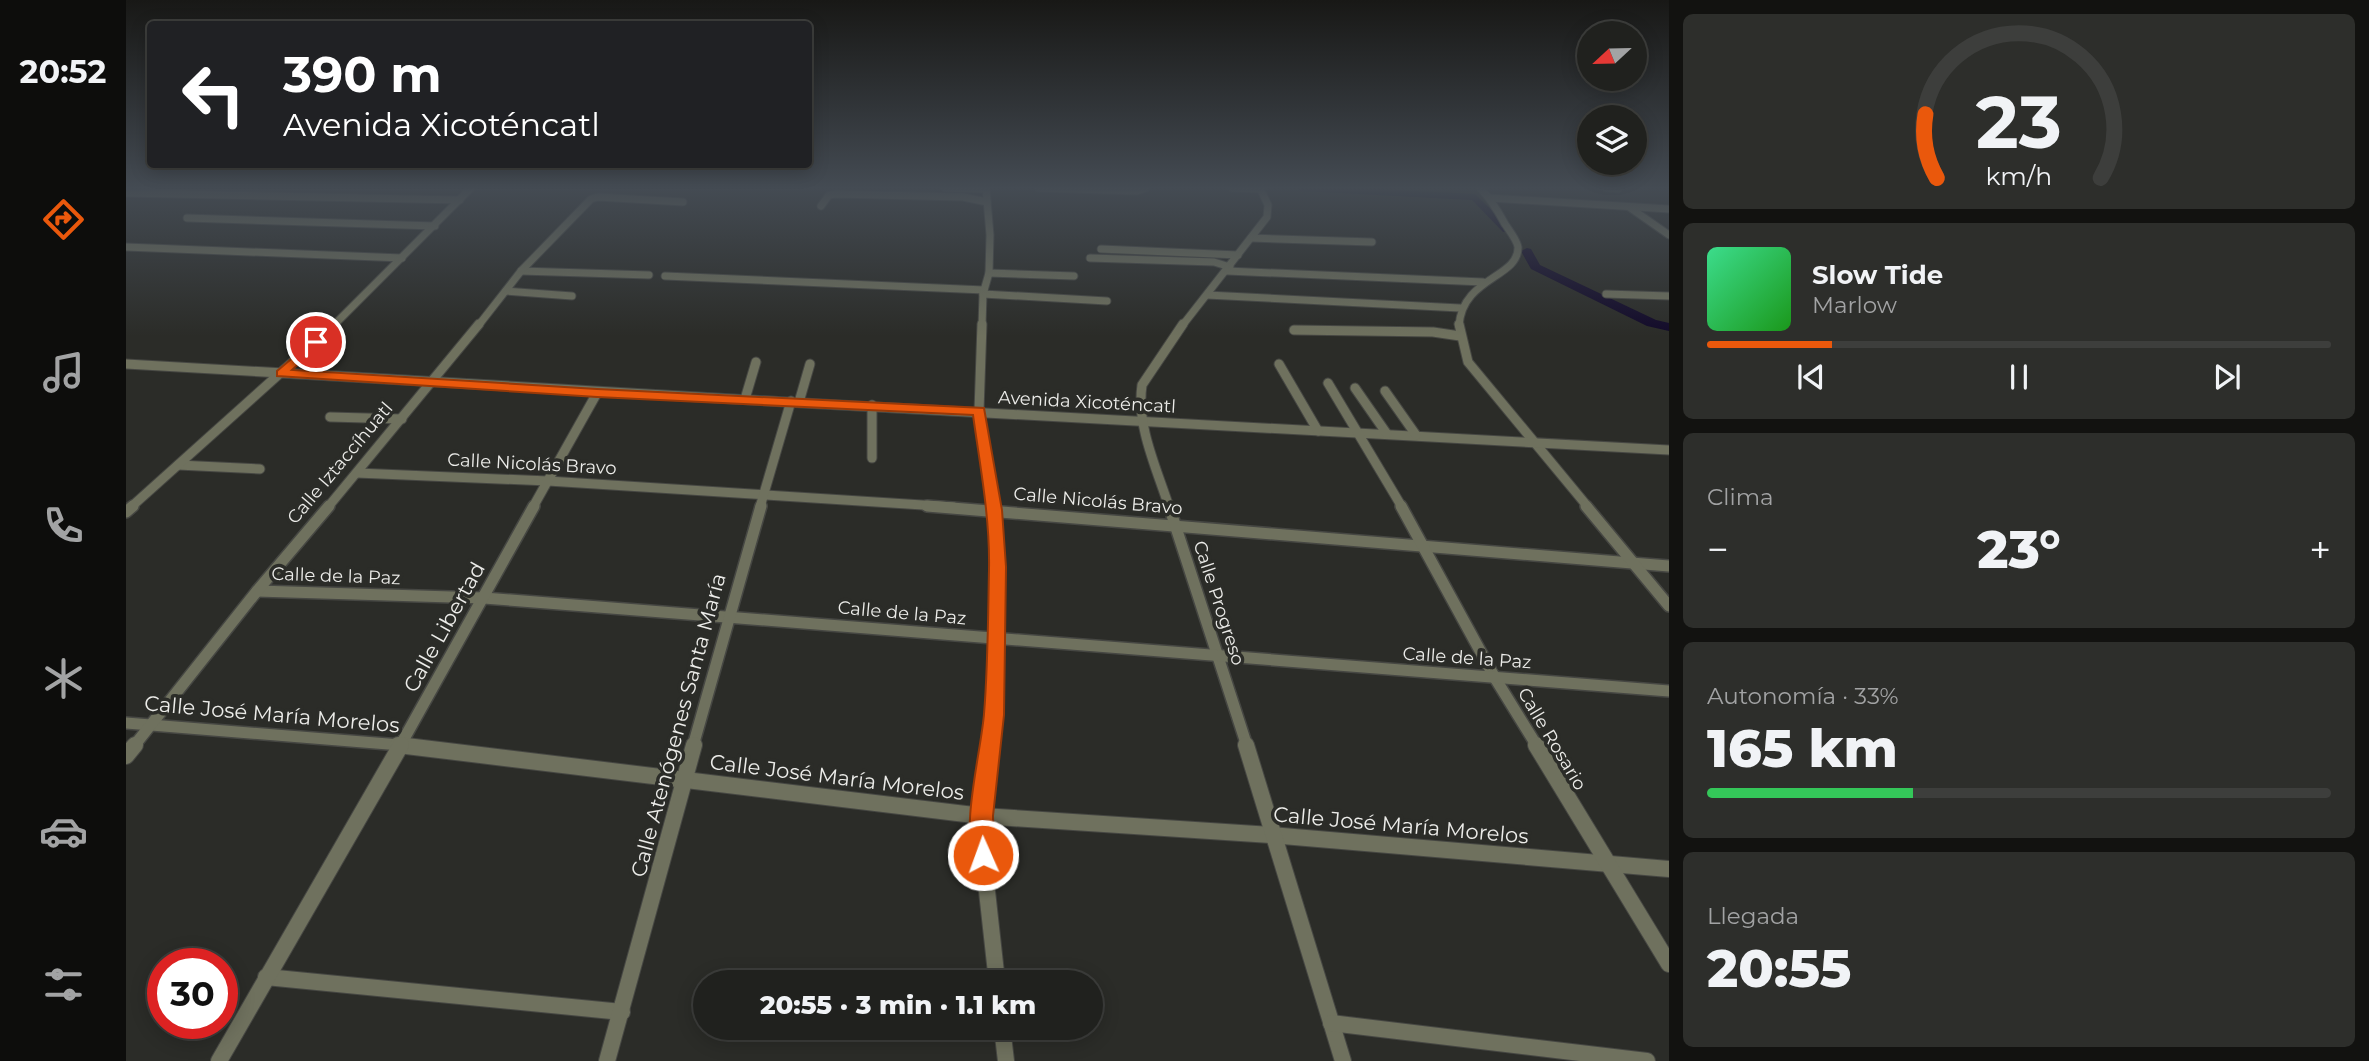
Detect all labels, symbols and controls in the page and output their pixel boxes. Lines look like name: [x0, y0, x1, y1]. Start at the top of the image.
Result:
north arrow: [1577, 21, 1647, 91]
map controls: [1577, 21, 1647, 175]
text: 390 m: [283, 45, 442, 104]
icon: left: [168, 49, 259, 140]
text: 20:52: [20, 52, 106, 91]
text: 23: [1976, 78, 2062, 166]
text: Avenida Xicoténcatl: [283, 105, 600, 144]
button: layers: [1577, 105, 1647, 175]
text: km/h: [1986, 161, 2052, 191]
icon: directions: [39, 195, 88, 244]
text: Slow Tide: [1812, 259, 1943, 291]
text: Marlow: [1812, 291, 1897, 319]
pin: [286, 312, 346, 372]
icon: arrive: [297, 323, 335, 361]
icon: music: [39, 348, 88, 397]
icon: previous: [1792, 358, 1830, 396]
icon: pause: [2000, 358, 2038, 396]
icon: next: [2208, 358, 2246, 396]
street label: Avenida Xicoténcatl: [997, 386, 1177, 418]
street label: Calle Iztaccíhuatl: [283, 397, 397, 529]
street label: Calle Nicolás Bravo: [447, 449, 617, 479]
street label: Calle Nicolás Bravo: [1013, 483, 1183, 519]
text: Clima: [1707, 483, 1774, 511]
icon: phone: [39, 501, 88, 550]
text: 23°: [1977, 518, 2061, 581]
text: −: [1707, 526, 1729, 573]
text: +: [2309, 526, 2331, 573]
street label: Calle Progreso: [1189, 538, 1249, 668]
street label: Calle Libertad: [398, 558, 490, 696]
street label: Calle de la Paz: [271, 563, 401, 589]
street label: Calle Atenógenes Santa María: [625, 570, 731, 880]
street label: Calle de la Paz: [837, 596, 967, 630]
street label: Calle de la Paz: [1402, 643, 1532, 673]
icon: climate: [39, 654, 88, 703]
text: Autonomía · 33%: [1707, 682, 1899, 710]
street label: Calle Rosario: [1513, 684, 1591, 794]
street label: Calle José María Morelos: [143, 690, 401, 738]
text: 165 km: [1707, 717, 1898, 780]
street label: Calle José María Morelos: [708, 749, 966, 805]
street label: Calle José María Morelos: [1272, 801, 1530, 849]
icon: car: [39, 807, 88, 856]
position arrow: [946, 818, 1020, 892]
text: Llegada: [1707, 902, 1799, 930]
text: 20:55: [1707, 937, 1851, 1000]
speed limit sign: 30: [147, 948, 238, 1039]
icon: filters: [39, 960, 88, 1009]
text: 20:55 · 3 min · 1.1 km: [760, 989, 1036, 1021]

